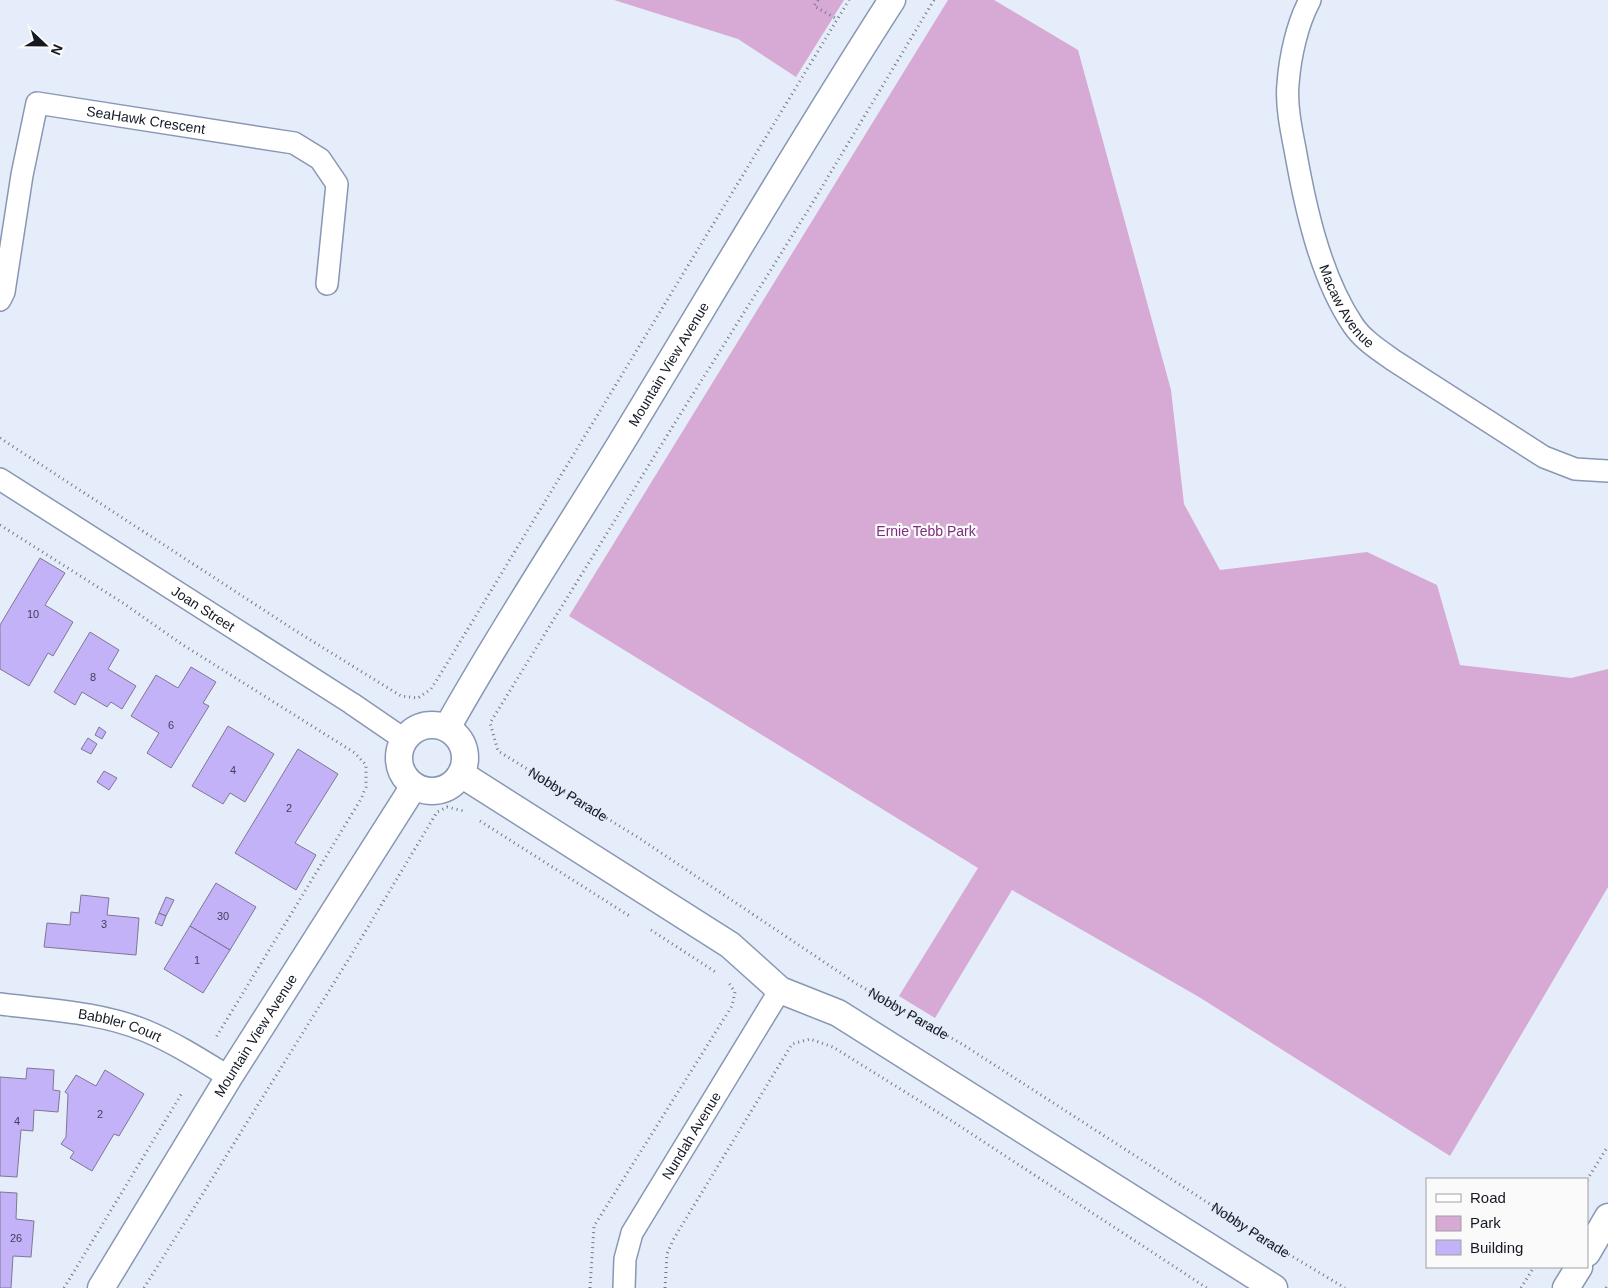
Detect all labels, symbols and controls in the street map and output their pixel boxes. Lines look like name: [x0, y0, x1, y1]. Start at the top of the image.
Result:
north arrow: [20, 20, 70, 70]
text: N: [48, 42, 66, 58]
street label: SeaHawk Crescent: [85, 103, 206, 137]
street label: Macaw Avenue: [1316, 262, 1378, 351]
street label: Mountain View Avenue: [625, 299, 712, 429]
park label: Ernie Tebb Park: [876, 523, 977, 539]
street label: Joan Street: [169, 583, 238, 635]
house number: 10: [27, 608, 39, 620]
house number: 8: [90, 671, 96, 683]
house number: 6: [168, 719, 174, 731]
house number: 4: [230, 764, 236, 776]
street label: Nobby Parade: [526, 764, 611, 825]
house number: 2: [286, 802, 292, 814]
house number: 30: [217, 910, 229, 922]
house number: 3: [101, 918, 107, 930]
house number: 1: [194, 954, 200, 966]
street label: Mountain View Avenue: [211, 971, 300, 1100]
street label: Nobby Parade: [866, 984, 952, 1043]
street label: Babbler Court: [77, 1005, 164, 1045]
street label: Nundah Avenue: [659, 1089, 724, 1182]
house number: 2: [97, 1108, 103, 1120]
house number: 4: [14, 1115, 20, 1127]
legend: [1426, 1178, 1588, 1268]
text: Road: [1470, 1189, 1506, 1206]
street label: Nobby Parade: [1209, 1199, 1293, 1261]
text: Park: [1470, 1214, 1501, 1231]
house number: 26: [10, 1232, 22, 1244]
text: Building: [1470, 1239, 1523, 1256]

